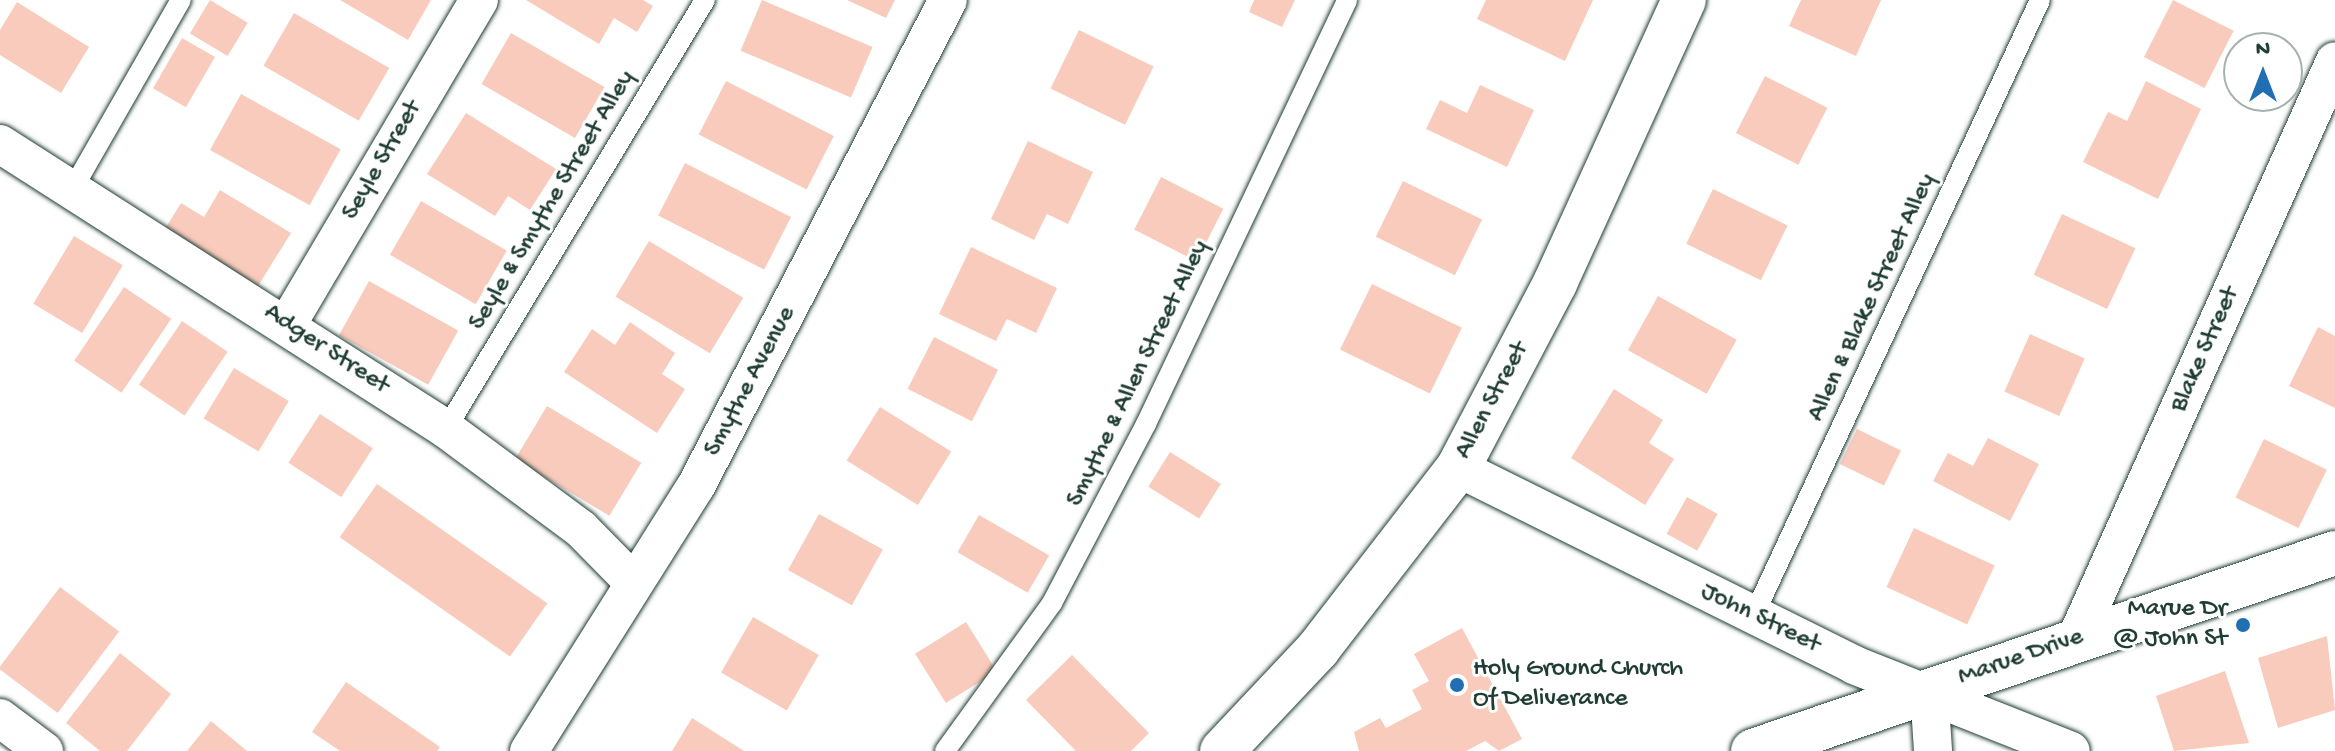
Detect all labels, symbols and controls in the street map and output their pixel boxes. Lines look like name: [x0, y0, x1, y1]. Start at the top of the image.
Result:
north arrow: [2223, 32, 2303, 112]
text: N: [2256, 37, 2270, 63]
street label: Seyle & Smythe Street Alley: [463, 65, 643, 337]
street label: Seyle Street: [336, 96, 430, 226]
street label: Allen & Blake Street Alley: [1802, 169, 1944, 427]
street label: Smythe & Allen Street Alley: [1061, 236, 1217, 512]
street label: Blake Street: [2165, 282, 2247, 418]
street label: Adger Street: [257, 298, 395, 402]
street label: Smythe Avenue: [698, 302, 804, 462]
street label: Allen Street: [1449, 337, 1537, 465]
street label: John Street: [1695, 577, 1825, 661]
place label: Marue Dr @ John St: [2113, 594, 2227, 656]
marker: Marue Dr @ John St: [2234, 616, 2252, 634]
street label: Marue Drive: [1954, 622, 2088, 694]
place label: Holy Ground Church Of Deliverance: [1473, 654, 1683, 716]
marker: Holy Ground Church Of Deliverance: [1448, 676, 1466, 694]

